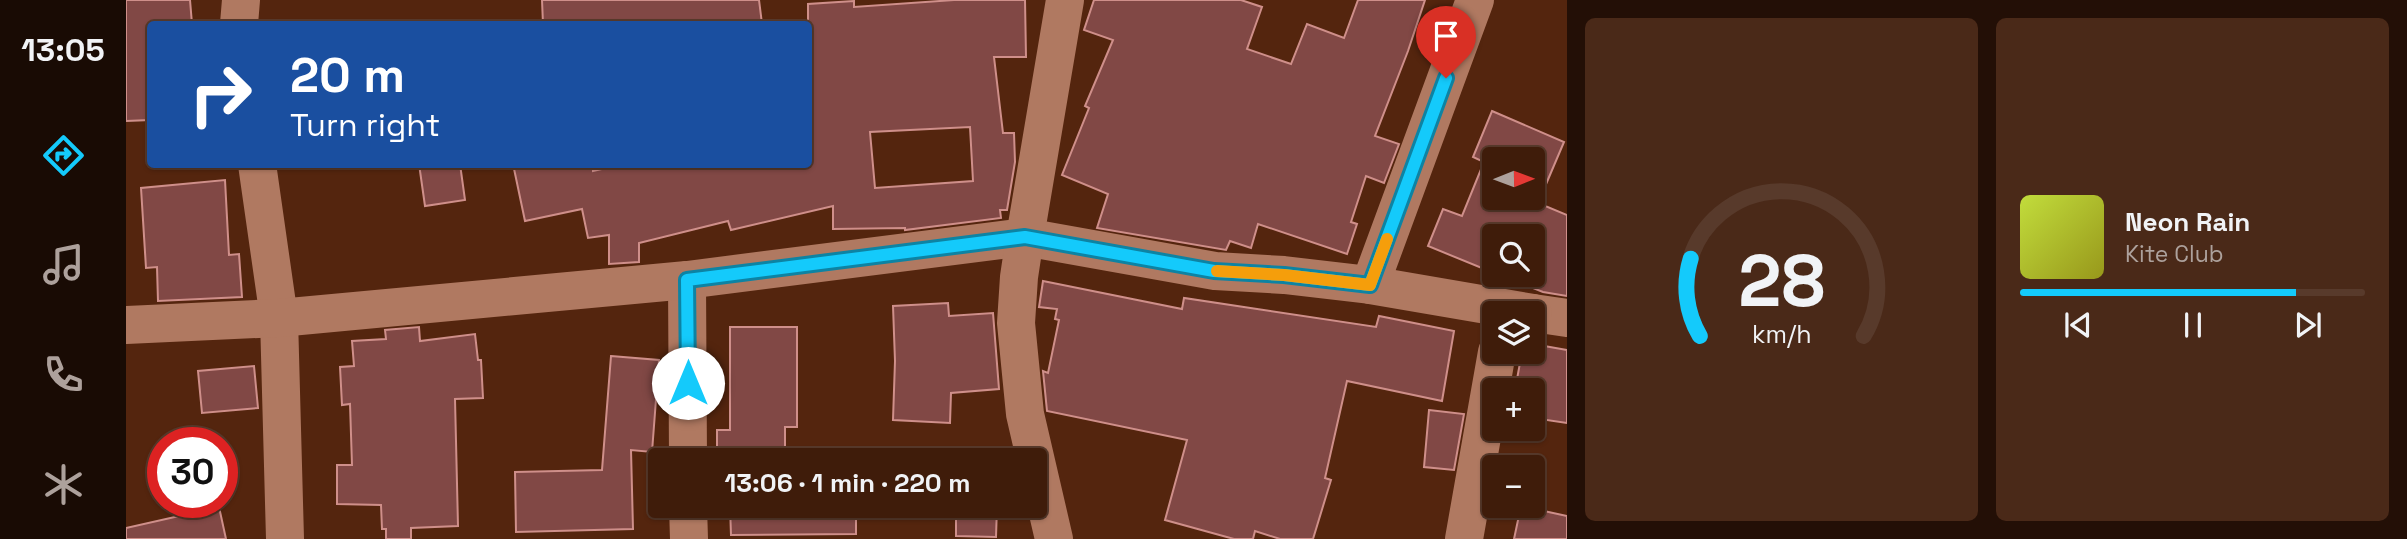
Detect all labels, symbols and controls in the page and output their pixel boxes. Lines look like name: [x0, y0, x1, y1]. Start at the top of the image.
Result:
pin: [1416, 6, 1476, 78]
icon: arrive: [1427, 17, 1465, 55]
text: 13:05: [21, 30, 105, 70]
text: 20 m: [290, 44, 405, 106]
icon: right: [175, 49, 266, 140]
text: Turn right: [290, 105, 440, 145]
icon: directions: [39, 131, 88, 180]
north arrow: [1482, 147, 1545, 210]
map controls: [1482, 147, 1545, 518]
text: Neon Rain: [2125, 205, 2250, 239]
button: search: [1482, 224, 1545, 287]
text: 28: [1738, 234, 1825, 327]
text: Kite Club: [2125, 239, 2224, 269]
icon: music: [39, 240, 88, 289]
button: layers: [1482, 301, 1545, 364]
icon: previous: [2059, 306, 2097, 344]
icon: pause: [2174, 306, 2212, 344]
icon: next: [2289, 306, 2327, 344]
text: km/h: [1752, 317, 1811, 349]
position arrow: [651, 346, 725, 420]
icon: phone: [39, 350, 88, 399]
button: +: [1482, 378, 1545, 441]
speed limit sign: 30: [147, 427, 238, 518]
button: −: [1482, 455, 1545, 518]
icon: climate: [39, 460, 88, 509]
text: 13:06 · 1 min · 220 m: [724, 466, 971, 500]

